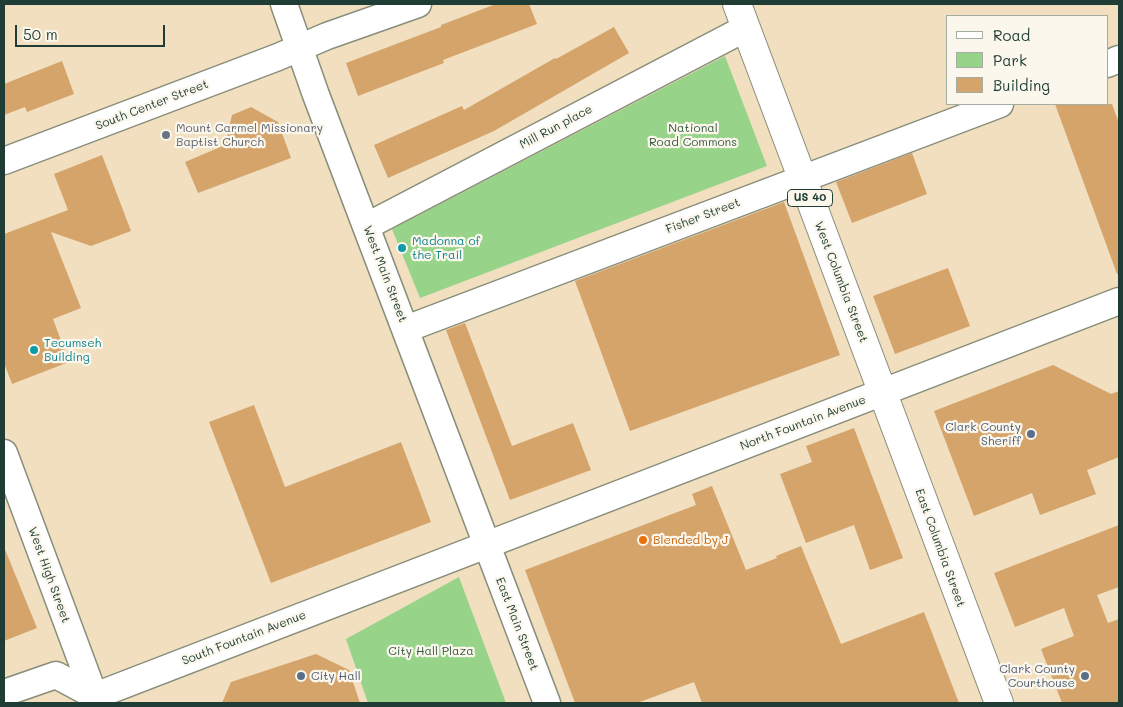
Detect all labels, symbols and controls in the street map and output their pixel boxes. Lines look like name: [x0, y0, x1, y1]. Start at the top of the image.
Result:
scale bar: [18, 15, 168, 47]
legend: [946, 15, 1108, 105]
text: 50 m: [23, 24, 58, 44]
text: Road: [993, 25, 1030, 45]
text: Park: [993, 50, 1027, 70]
text: Building: [993, 75, 1050, 95]
street label: South Center Street: [94, 77, 210, 133]
street label: Mill Run place: [517, 102, 595, 152]
place label: Mount Carmel Missionary Baptist Church: [176, 121, 323, 149]
park label: National Road Commons: [649, 121, 737, 149]
marker: Mount Carmel Missionary Baptist Church: [160, 129, 172, 141]
road number: US 40: [788, 190, 832, 207]
street label: Fisher Street: [664, 195, 742, 237]
street label: West Columbia Street: [811, 219, 871, 345]
street label: West Main Street: [360, 224, 410, 324]
place label: Madonna of the Trail: [412, 234, 480, 262]
marker: Madonna of the Trail: [396, 242, 408, 254]
place label: Tecumseh Building: [44, 336, 101, 364]
marker: Tecumseh Building: [28, 344, 40, 356]
street label: North Fountain Avenue: [738, 392, 868, 454]
place label: Clark County Sheriff: [945, 420, 1021, 448]
marker: Clark County Sheriff: [1025, 428, 1037, 440]
street label: East Columbia Street: [912, 487, 968, 609]
street label: West High Street: [25, 525, 73, 625]
place label: Blended by J: [653, 533, 728, 547]
marker: Blended by J: [637, 534, 649, 546]
street label: East Main Street: [493, 575, 541, 673]
street label: South Fountain Avenue: [180, 608, 308, 668]
park label: City Hall Plaza: [388, 644, 474, 658]
place label: Clark County Courthouse: [999, 662, 1075, 690]
place label: City Hall: [311, 669, 361, 683]
marker: City Hall: [295, 670, 307, 682]
marker: Clark County Courthouse: [1079, 670, 1091, 682]

